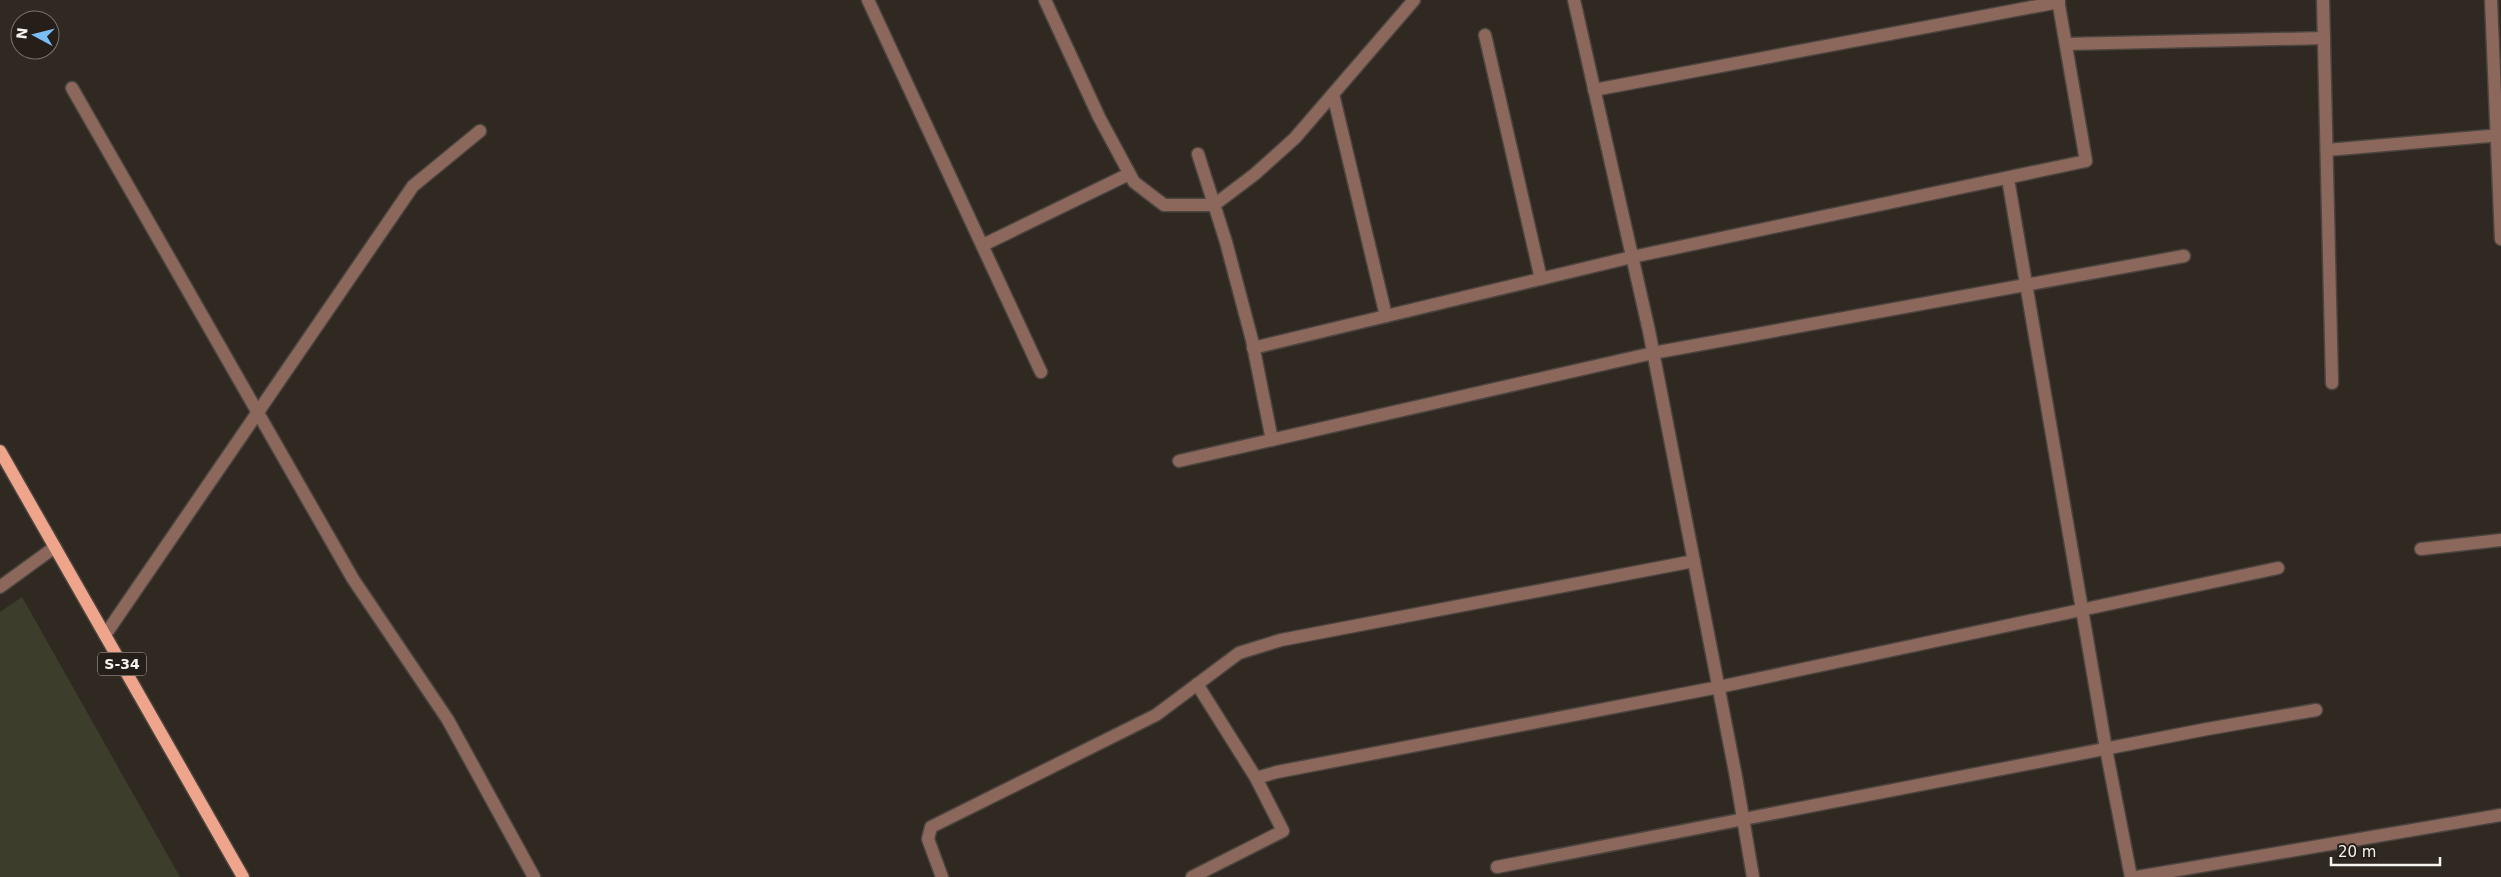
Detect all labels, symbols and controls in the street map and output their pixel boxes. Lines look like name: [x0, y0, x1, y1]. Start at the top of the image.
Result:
north arrow: [10, 10, 60, 60]
text: N: [13, 27, 31, 40]
road number: S-34: [98, 652, 146, 676]
scale bar: [2331, 834, 2440, 866]
text: 20 m: [2338, 843, 2376, 861]

